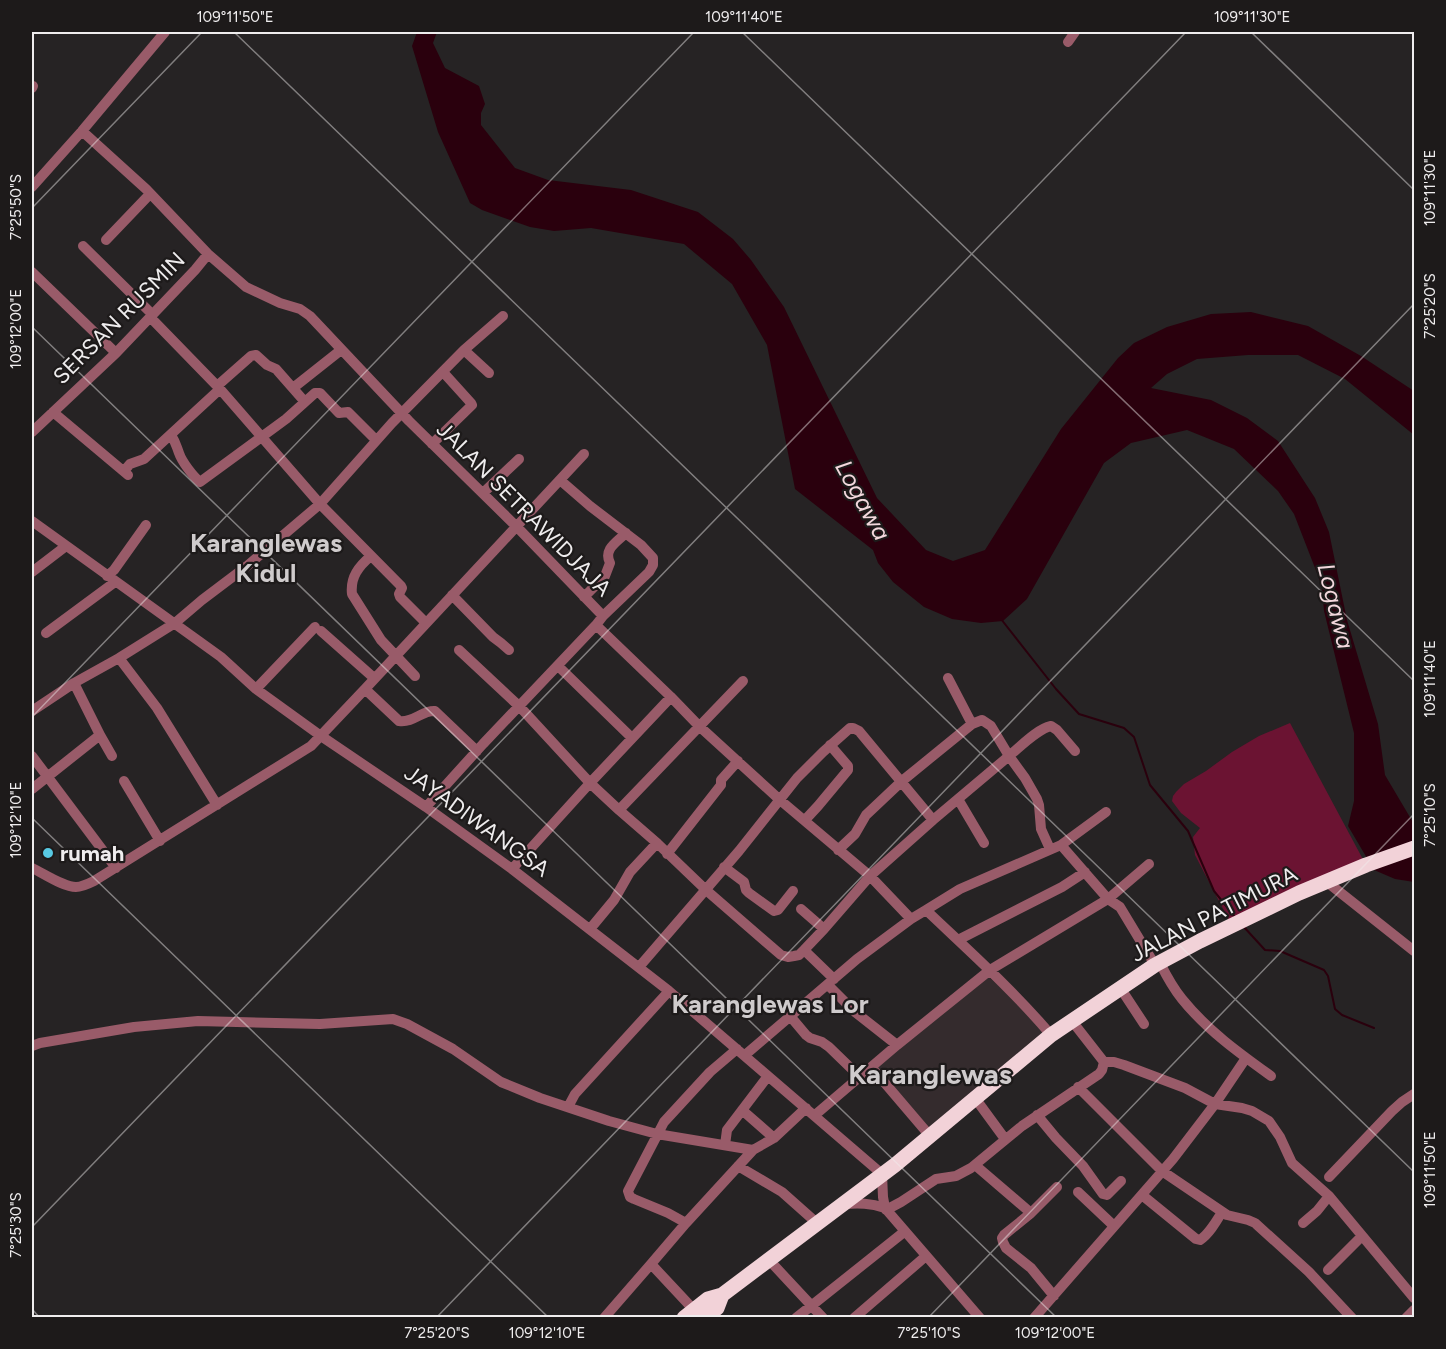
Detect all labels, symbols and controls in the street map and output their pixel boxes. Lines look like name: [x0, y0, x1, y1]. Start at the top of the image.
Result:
text: 109°11'50"E: [196, 8, 274, 26]
text: 109°11'40"E: [705, 8, 783, 26]
text: 109°11'30"E: [1214, 8, 1290, 26]
text: 109°11'30"E: [1421, 150, 1439, 226]
text: 7°25'50"S: [7, 174, 25, 240]
street label: SERSAN RUSMIN: [47, 246, 191, 390]
text: 7°25'20"S: [1421, 273, 1439, 339]
text: 109°12'00"E: [7, 289, 25, 369]
street label: JALAN SETRAWIDJAJA: [431, 416, 617, 602]
water label: Logawa: [829, 455, 897, 545]
district label: Karanglewas Kidul: [190, 527, 342, 589]
water label: Logawa: [1311, 560, 1361, 652]
text: 109°11'40"E: [1421, 640, 1439, 718]
street label: JAYADIWANGSA: [399, 759, 555, 883]
text: 109°12'10"E: [7, 782, 25, 858]
text: 7°25'10"S: [1421, 783, 1439, 847]
place label: rumah: [60, 840, 124, 867]
marker: rumah: [41, 846, 55, 860]
street label: JALAN PATIMURA: [1126, 860, 1302, 968]
district label: Karanglewas Lor: [671, 988, 869, 1020]
district label: Karanglewas: [848, 1057, 1012, 1091]
text: 109°11'50"E: [1421, 1131, 1439, 1209]
text: 7°25'30"S: [7, 1192, 25, 1258]
text: 7°25'20"S: [404, 1324, 470, 1342]
text: 109°12'10"E: [509, 1324, 585, 1342]
text: 7°25'10"S: [897, 1324, 961, 1342]
text: 109°12'00"E: [1015, 1324, 1095, 1342]

